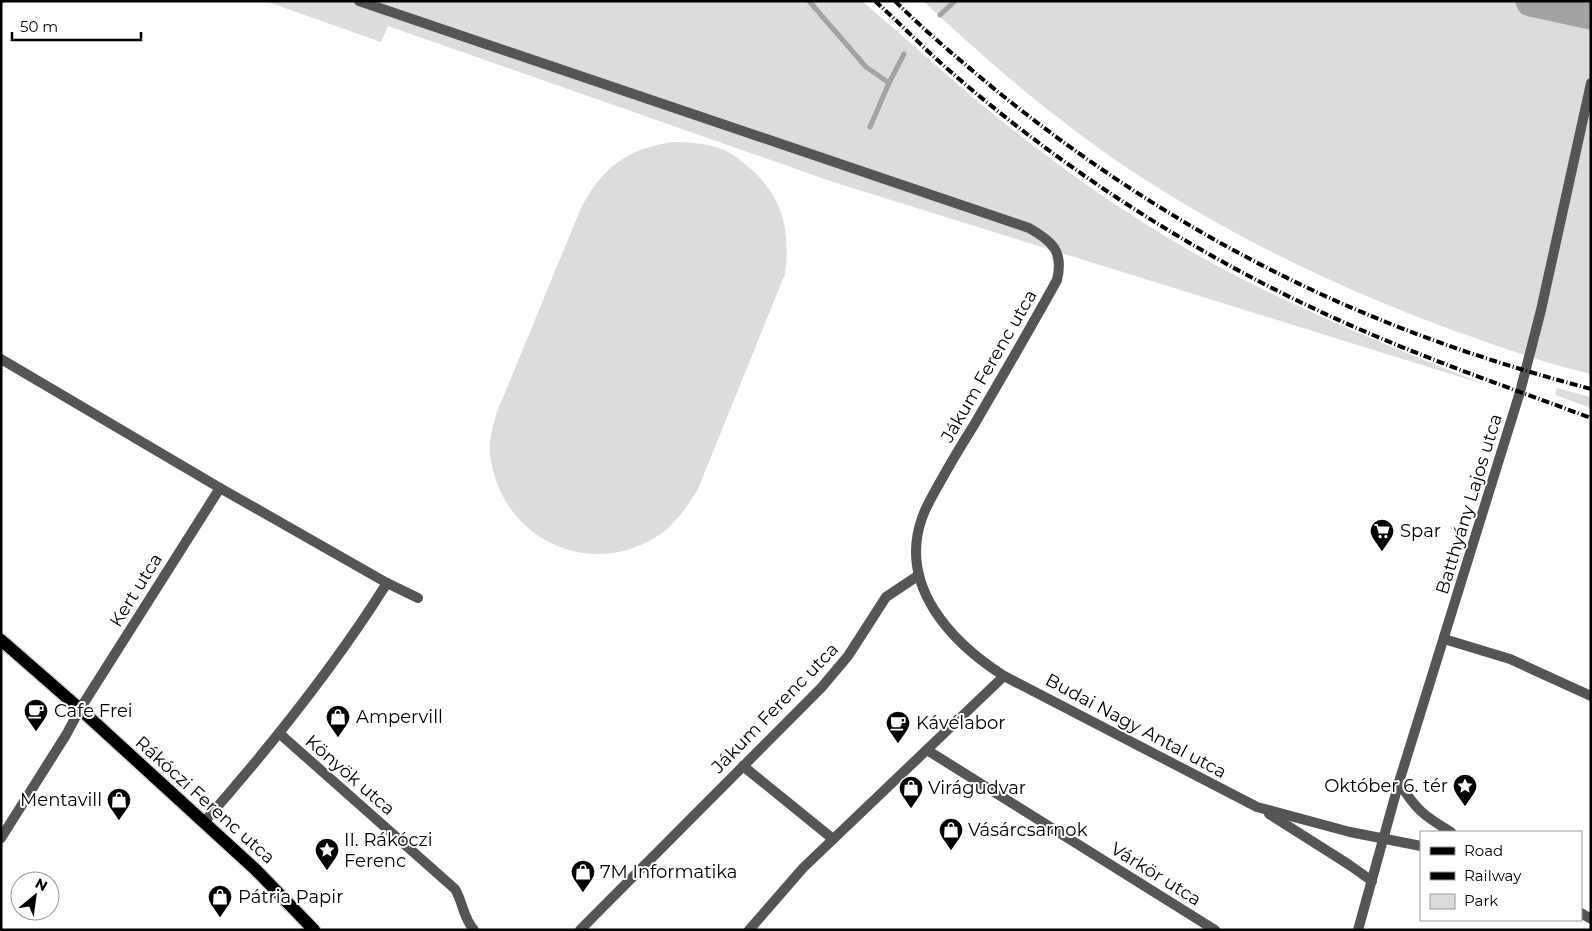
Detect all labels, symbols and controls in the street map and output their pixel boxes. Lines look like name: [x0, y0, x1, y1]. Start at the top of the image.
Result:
scale bar: [12, 10, 141, 42]
text: 50 m: [20, 17, 58, 36]
street label: Jákum Ferenc utca: [936, 286, 1042, 447]
street label: Batthyány Lajos utca: [1431, 411, 1507, 597]
supermarket icon: Spar: [1369, 518, 1395, 552]
place label: Spar: [1400, 520, 1441, 542]
street label: Kert utca: [105, 549, 167, 631]
street label: Jákum Ferenc utca: [706, 638, 843, 779]
street label: Budai Nagy Antal utca: [1042, 669, 1230, 783]
cafe icon: Cafe Frei: [23, 698, 49, 732]
place label: Cafe Frei: [54, 700, 133, 722]
shop icon: Ampervill: [325, 704, 351, 738]
place label: Ampervill: [356, 706, 443, 728]
cafe icon: Kávélabor: [885, 710, 911, 744]
place label: Kávélabor: [916, 712, 1006, 734]
street label: Könyök utca: [301, 730, 399, 820]
street label: Rákóczi Ferenc utca: [131, 731, 279, 869]
place icon: Október 6. tér: [1452, 773, 1478, 807]
shop icon: Virágudvar: [898, 775, 924, 809]
place label: Október 6. tér: [1324, 775, 1448, 797]
place label: Virágudvar: [928, 777, 1026, 799]
shop icon: Mentavill: [106, 787, 132, 821]
place label: Mentavill: [20, 789, 102, 811]
shop icon: Vásárcsarnok: [938, 817, 964, 851]
place label: Vásárcsarnok: [968, 819, 1088, 841]
place label: II. Rákóczi Ferenc: [344, 829, 433, 872]
legend: [1420, 831, 1582, 921]
place icon: II. Rákóczi Ferenc: [314, 837, 340, 871]
street label: Várkör utca: [1107, 837, 1205, 911]
text: Road: [1464, 841, 1503, 860]
shop icon: 7M Informatika: [570, 859, 596, 893]
place label: 7M Informatika: [600, 861, 738, 883]
text: Railway: [1464, 866, 1522, 885]
north arrow: [10, 871, 60, 921]
text: N: [32, 874, 51, 895]
shop icon: Pátria Papir: [207, 884, 233, 918]
place label: Pátria Papir: [238, 886, 343, 908]
text: Park: [1464, 891, 1498, 910]

